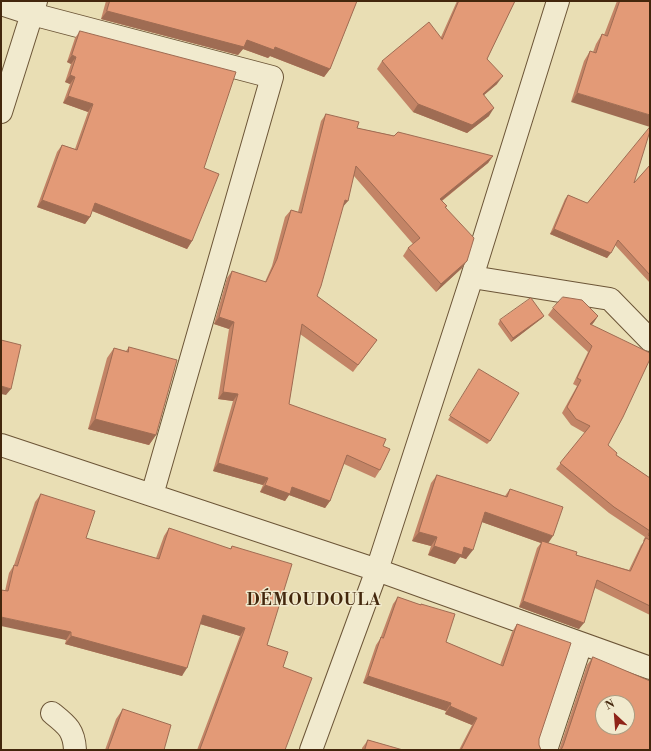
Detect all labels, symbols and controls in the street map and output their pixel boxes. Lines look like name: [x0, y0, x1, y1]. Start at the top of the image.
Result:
district label: DÉMOUDOULA: [247, 591, 381, 611]
north arrow: [595, 695, 635, 735]
text: N: [603, 697, 617, 713]

